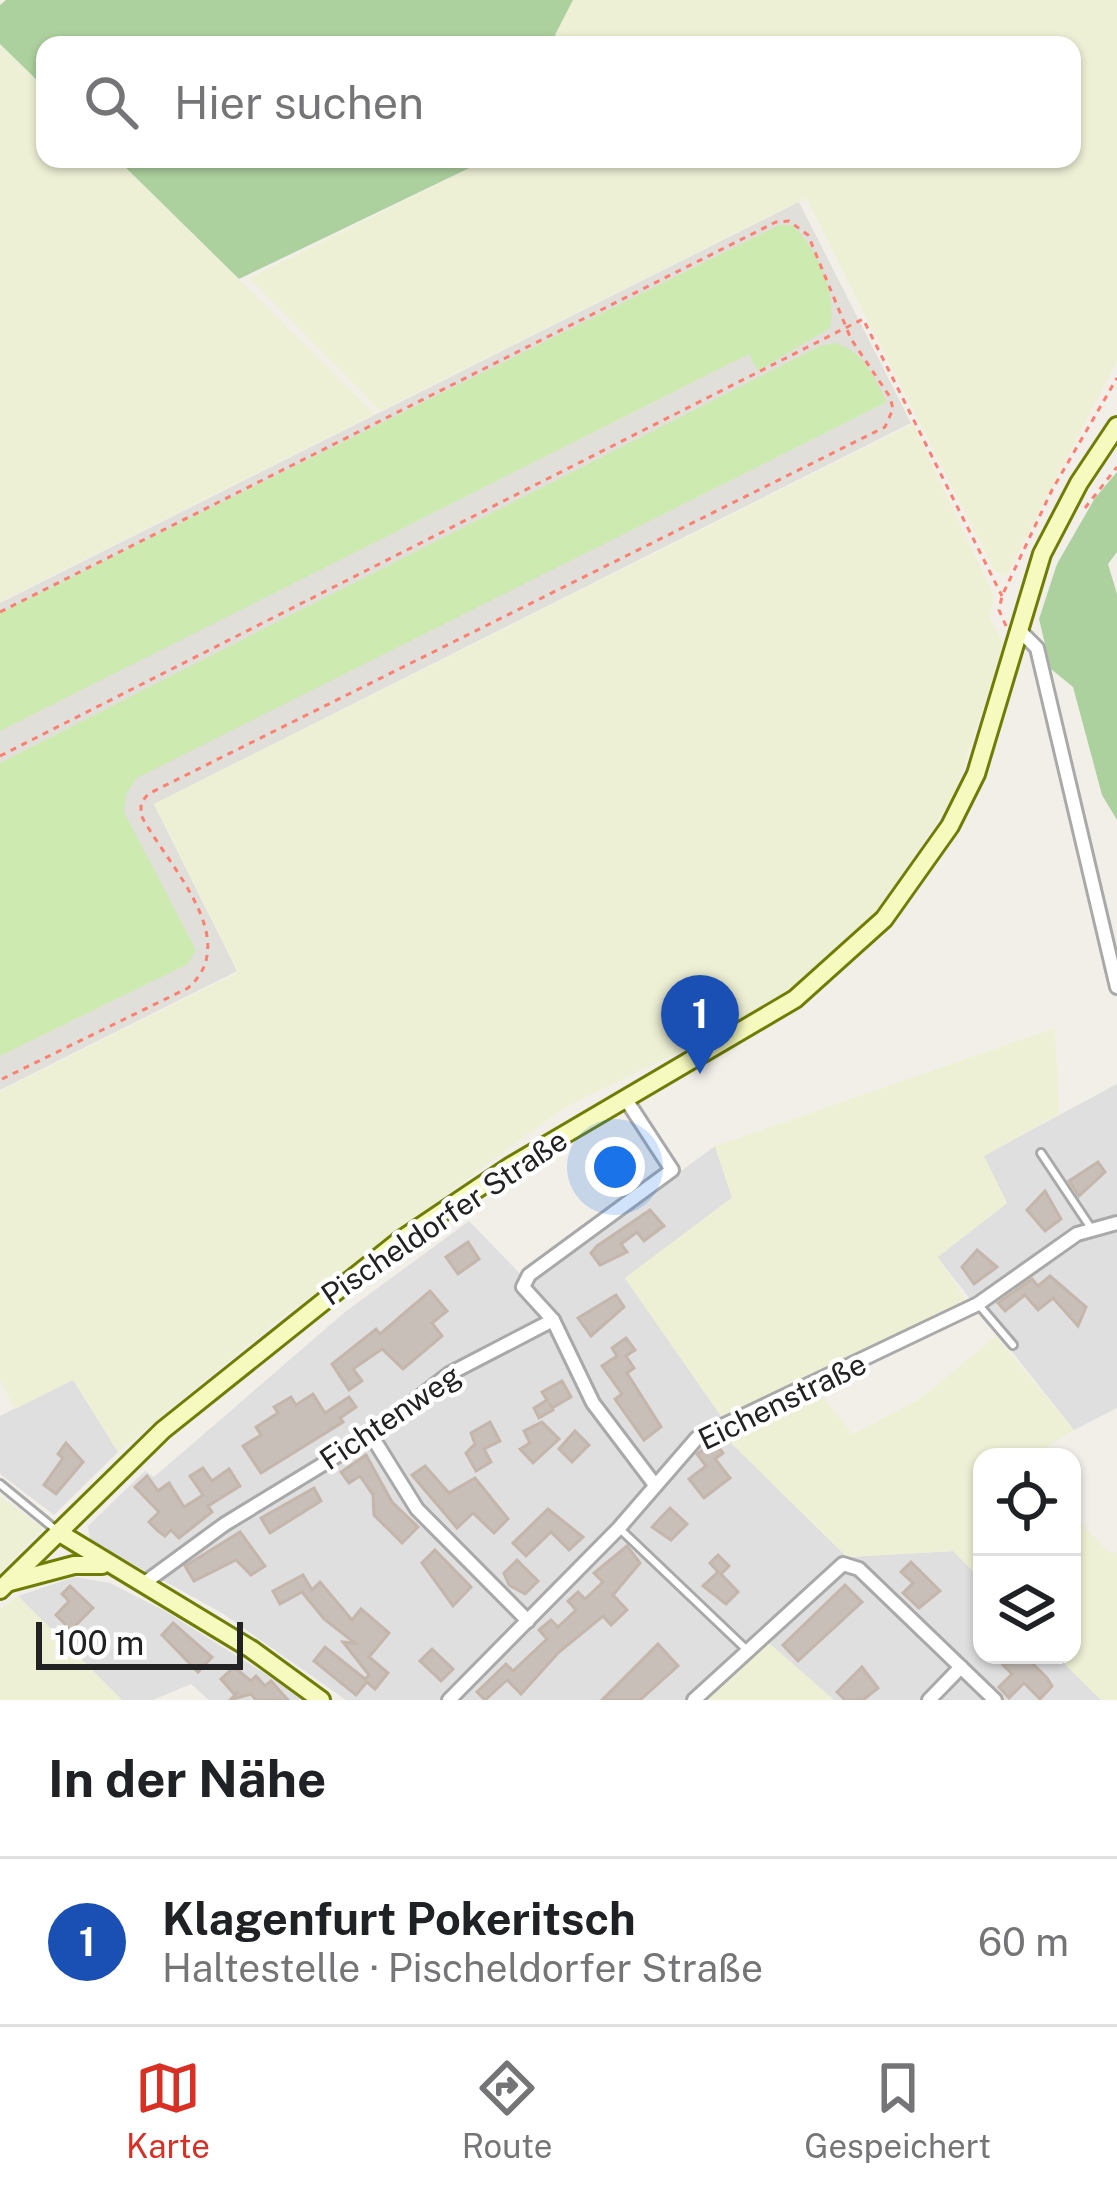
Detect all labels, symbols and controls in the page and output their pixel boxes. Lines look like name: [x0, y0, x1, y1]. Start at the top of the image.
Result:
search box: [36, 36, 1081, 168]
icon: search: [78, 69, 144, 135]
text: Hier suchen: [174, 76, 424, 129]
pin: 1: [661, 975, 739, 1074]
street label: Pischeldorfer Straße: [314, 1121, 574, 1313]
your location: [585, 1137, 645, 1197]
street label: Eichenstraße: [692, 1345, 872, 1457]
street label: Fichtenweg: [313, 1357, 467, 1477]
map controls: [973, 1448, 1081, 1664]
button: locate: [973, 1448, 1081, 1556]
button: layers: [973, 1556, 1081, 1664]
scale bar: [36, 1616, 243, 1669]
text: 100 m: [54, 1624, 144, 1662]
text: In der Nähe: [48, 1749, 326, 1808]
text: Klagenfurt Pokeritsch: [162, 1892, 636, 1945]
text: 1: [79, 1919, 95, 1965]
text: 60 m: [978, 1919, 1069, 1965]
text: Haltestelle · Pischeldorfer Straße: [162, 1945, 763, 1991]
tab: Karte: [126, 2055, 210, 2165]
tab: Route: [462, 2055, 552, 2165]
tab: Gespeichert: [804, 2055, 991, 2165]

